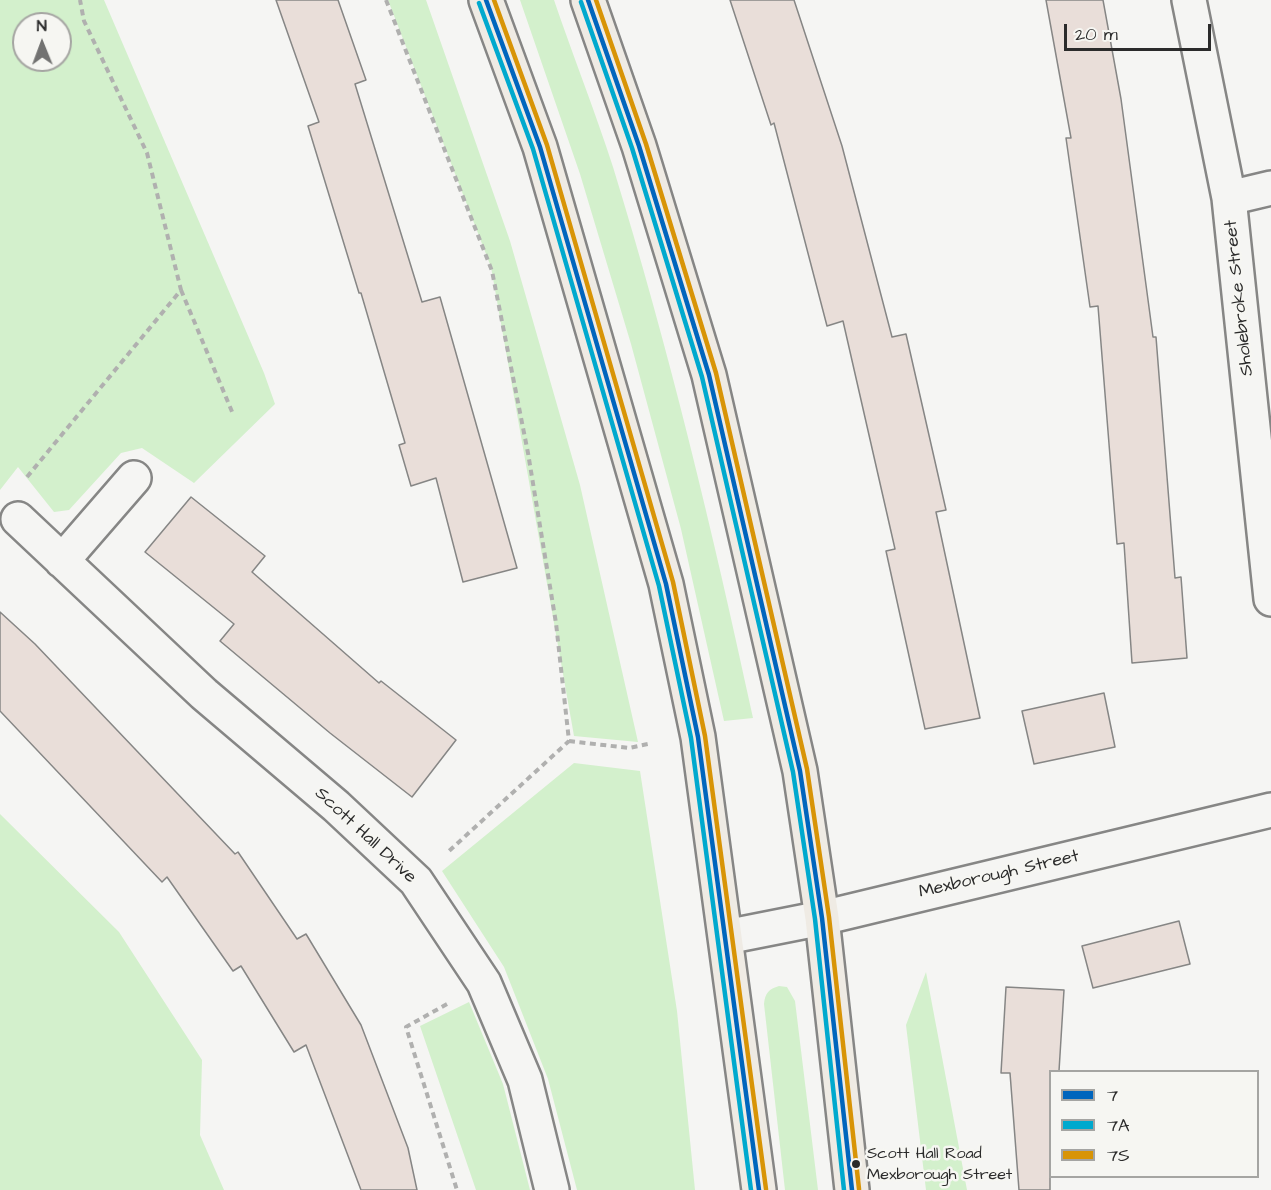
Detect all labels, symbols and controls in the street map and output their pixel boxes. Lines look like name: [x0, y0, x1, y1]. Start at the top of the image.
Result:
north arrow: [12, 12, 72, 72]
scale bar: [1067, 12, 1214, 50]
text: N: [37, 15, 47, 37]
text: 20 m: [1075, 22, 1118, 47]
street label: Sholebroke Street: [1221, 219, 1259, 377]
street label: Scott Hall Drive: [310, 783, 420, 889]
street label: Mexborough Street: [917, 846, 1081, 904]
legend: [1049, 1070, 1259, 1178]
text: 7: [1107, 1083, 1118, 1108]
text: 7A: [1107, 1113, 1130, 1138]
text: 7S: [1107, 1143, 1130, 1168]
place label: Scott Hall Road Mexborough Street: [867, 1145, 1012, 1183]
marker: Scott Hall Road Mexborough Street: [850, 1158, 862, 1170]

